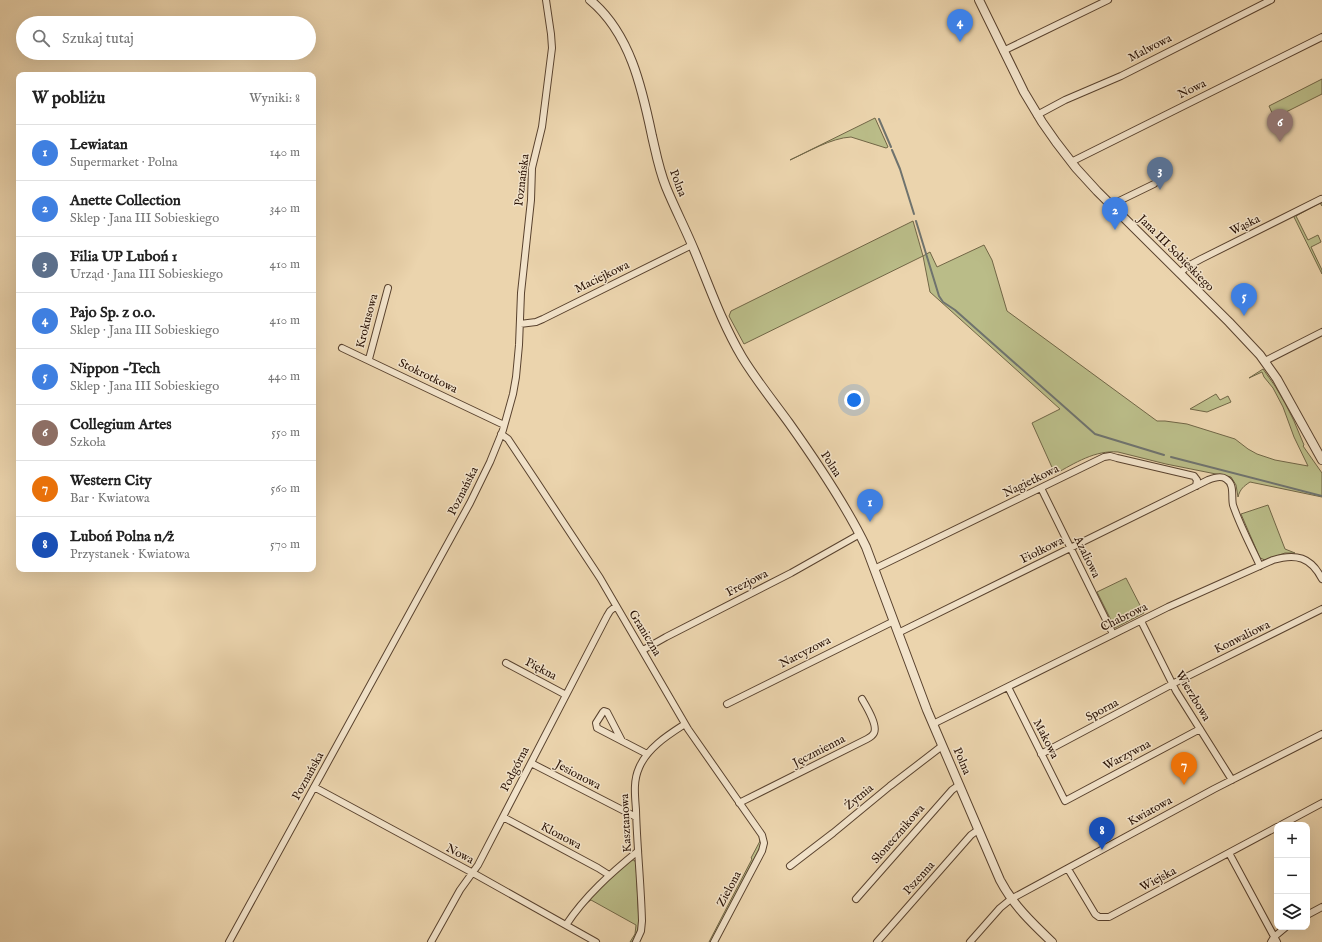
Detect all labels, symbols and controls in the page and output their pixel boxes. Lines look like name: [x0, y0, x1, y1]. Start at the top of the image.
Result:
pin: 4: [947, 9, 973, 42]
search box: [16, 16, 316, 60]
icon: search: [30, 27, 52, 49]
text: Szukaj tutaj: [62, 29, 134, 48]
street label: Malwowa: [1126, 30, 1175, 65]
street label: Nowa: [1175, 75, 1209, 102]
text: W pobliżu: [32, 88, 105, 109]
text: Wyniki: 8: [249, 90, 300, 107]
pin: 6: [1267, 109, 1293, 142]
text: Lewiatan: [70, 135, 128, 154]
text: 1: [43, 144, 47, 161]
text: 140 m: [270, 144, 300, 161]
street label: Poznańska: [511, 152, 533, 207]
text: Supermarket · Polna: [70, 154, 178, 171]
pin: 3: [1147, 157, 1173, 190]
street label: Polna: [666, 167, 690, 200]
text: Anette Collection: [70, 191, 181, 210]
pin: 2: [1102, 197, 1128, 230]
text: 2: [42, 200, 48, 217]
text: 340 m: [270, 200, 300, 217]
text: Sklep · Jana III Sobieskiego: [70, 210, 219, 227]
street label: Jana III Sobieskiego: [1133, 210, 1218, 295]
street label: Wąska: [1227, 211, 1263, 239]
text: Filia UP Luboń 1: [70, 247, 177, 266]
text: 3: [43, 256, 47, 273]
text: 410 m: [270, 256, 300, 273]
street label: Maciejkowa: [572, 257, 632, 297]
text: Urząd · Jana III Sobieskiego: [70, 266, 223, 283]
pin: 5: [1231, 283, 1257, 316]
street label: Krokusowa: [353, 291, 382, 350]
text: Pajo Sp. z o.o.: [70, 303, 155, 322]
text: 4: [42, 312, 48, 329]
text: 410 m: [270, 312, 300, 329]
text: Sklep · Jana III Sobieskiego: [70, 322, 219, 339]
street label: Stokrotkowa: [396, 355, 461, 397]
text: Nippon -Tech: [70, 359, 160, 378]
text: 5: [43, 368, 47, 385]
text: 440 m: [268, 368, 300, 385]
text: Sklep · Jana III Sobieskiego: [70, 378, 219, 395]
your location: [844, 390, 864, 410]
text: Collegium Artes: [70, 415, 171, 434]
text: 6: [42, 424, 48, 441]
text: 550 m: [271, 424, 300, 441]
text: Szkoła: [70, 434, 106, 451]
street label: Polna: [817, 448, 845, 481]
street label: Nagietkowa: [1001, 461, 1062, 501]
street label: Poznańska: [444, 463, 482, 518]
text: Western City: [70, 471, 152, 490]
text: 7: [42, 480, 48, 497]
text: 560 m: [271, 480, 300, 497]
pin: 1: [857, 489, 883, 522]
text: Bar · Kwiatowa: [70, 490, 150, 507]
text: Luboń Polna n/ż: [70, 527, 174, 546]
street label: Fiołkowa: [1018, 533, 1067, 567]
street label: Azaliowa: [1070, 533, 1104, 581]
text: 8: [42, 536, 48, 553]
text: 570 m: [270, 536, 300, 553]
text: Przystanek · Kwiatowa: [70, 546, 190, 563]
street label: Frezjowa: [723, 566, 771, 600]
street label: Chabrowa: [1098, 599, 1151, 635]
street label: Graniczna: [625, 607, 665, 659]
street label: Konwaliowa: [1212, 617, 1273, 657]
street label: Narcyzowa: [777, 632, 834, 671]
street label: Piękna: [523, 654, 560, 684]
street label: Wierzbowa: [1172, 668, 1214, 725]
street label: Sporna: [1083, 695, 1122, 726]
street label: Makowa: [1030, 717, 1063, 762]
street label: Jęczmienna: [789, 731, 849, 772]
street label: Warzywna: [1101, 736, 1154, 774]
street label: Podgórna: [497, 743, 533, 794]
street label: Polna: [950, 745, 975, 778]
street label: Poznańska: [289, 749, 328, 803]
pin: 7: [1171, 752, 1197, 785]
street label: Jesionowa: [550, 756, 604, 795]
street label: Żytnia: [841, 779, 877, 813]
street label: Kasztanowa: [617, 792, 635, 853]
street label: Kwiatowa: [1125, 792, 1175, 829]
street label: Słonecznikowa: [868, 801, 928, 867]
pin: 8: [1089, 817, 1115, 850]
street label: Klonowa: [538, 819, 585, 853]
map controls: [1274, 822, 1310, 930]
button: +: [1274, 822, 1310, 858]
street label: Nowa: [443, 840, 477, 868]
street label: Pszenna: [900, 857, 939, 898]
button: −: [1274, 858, 1310, 894]
street label: Wiejska: [1137, 863, 1179, 895]
street label: Zielona: [713, 868, 745, 909]
button: layers: [1274, 894, 1310, 930]

